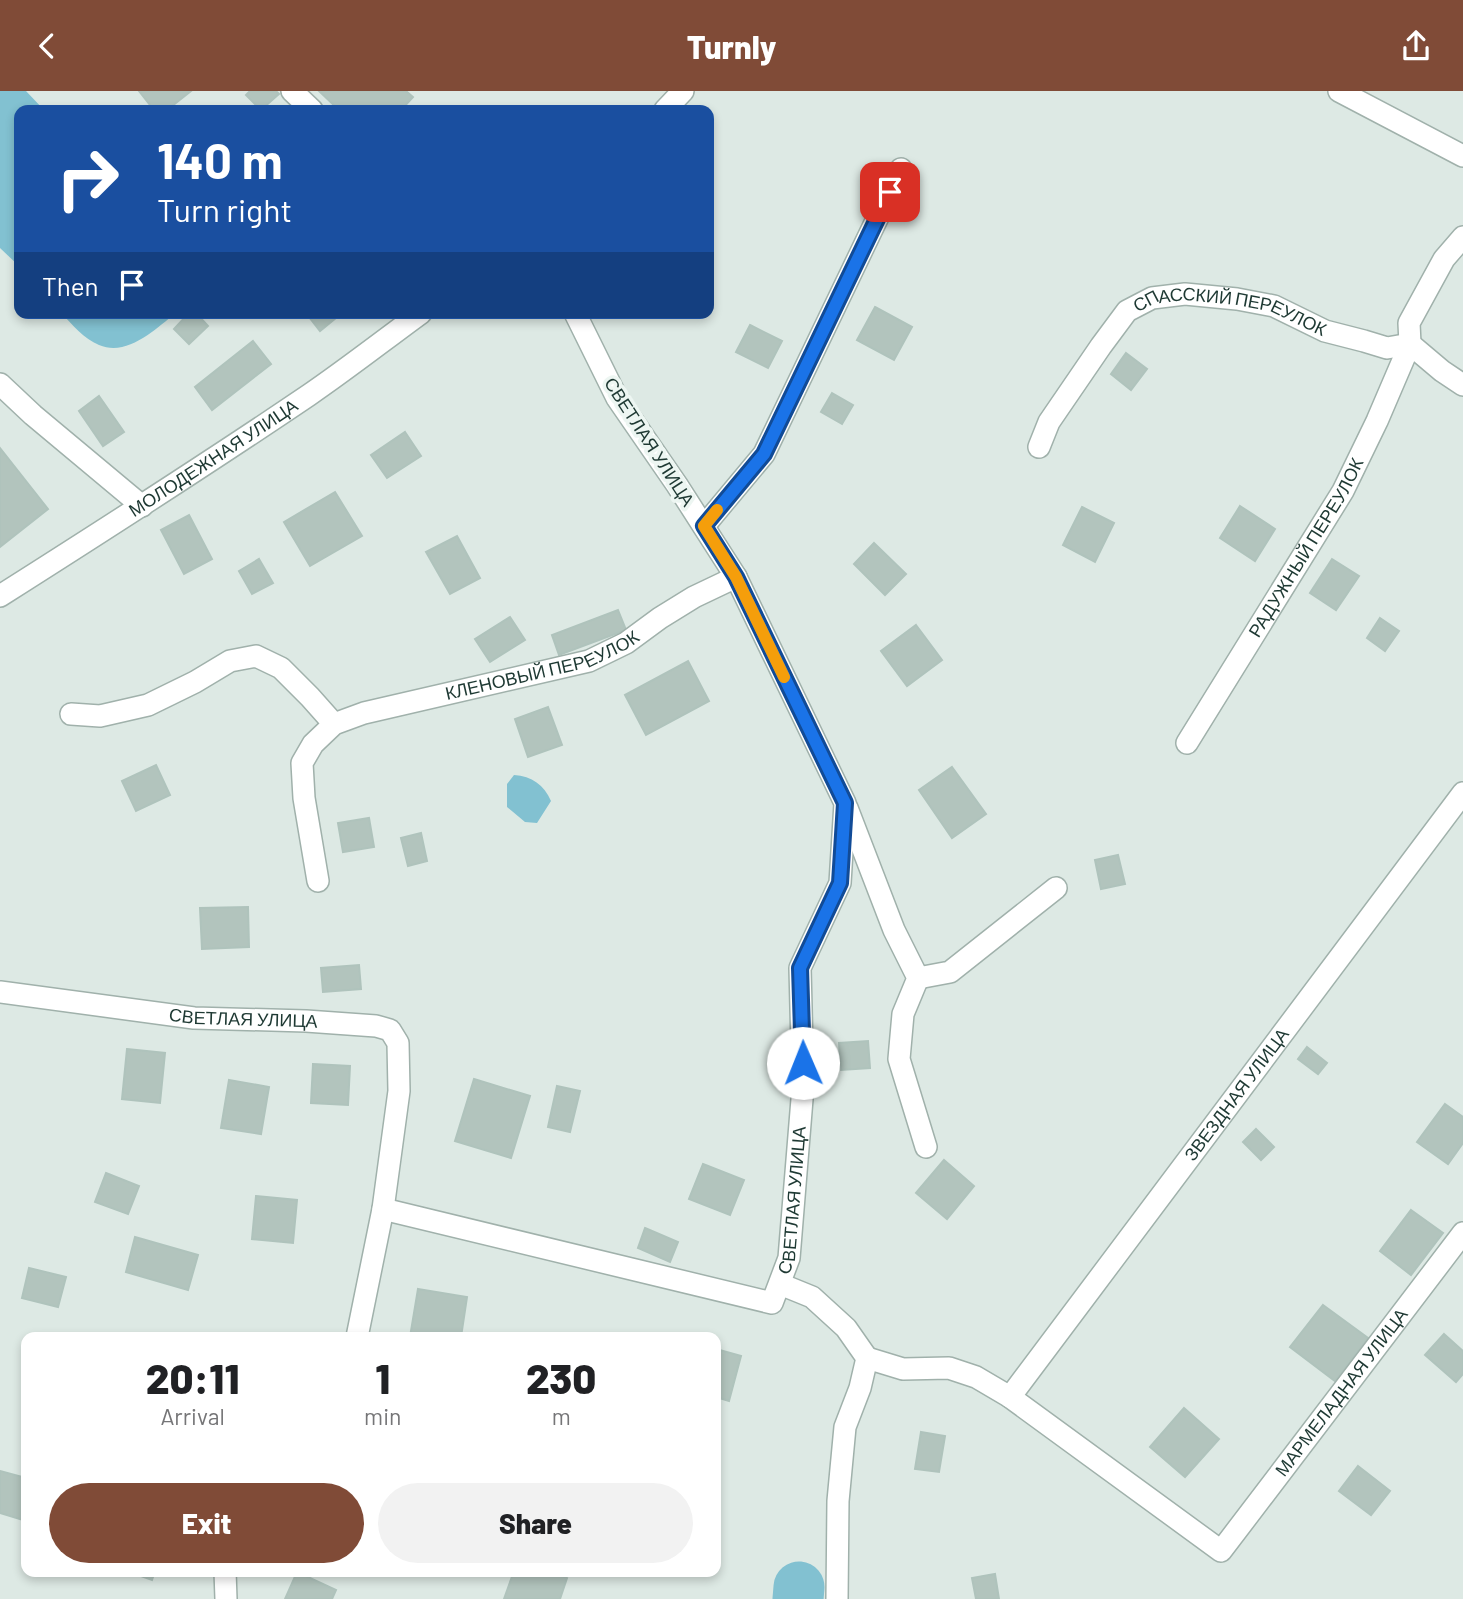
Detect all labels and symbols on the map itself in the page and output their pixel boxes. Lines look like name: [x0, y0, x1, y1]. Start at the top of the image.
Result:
pin: [860, 162, 920, 222]
street label: СПАССКИЙ ПЕРЕУЛОК: [1129, 282, 1331, 340]
street label: СВЕТЛАЯ УЛИЦА: [600, 373, 700, 510]
street label: МОЛОДЕЖНАЯ УЛИЦА: [124, 394, 301, 521]
street label: РАДУЖНЫЙ ПЕРЕУЛОК: [1243, 453, 1368, 641]
street label: КЛЕНОВЫЙ ПЕРЕУЛОК: [443, 625, 643, 704]
street label: СВЕТЛАЯ УЛИЦА: [168, 1003, 319, 1032]
street label: ЗВЕЗДНАЯ УЛИЦА: [1179, 1023, 1293, 1165]
position arrow: [766, 1026, 840, 1100]
street label: СВЕТЛАЯ УЛИЦА: [772, 1125, 810, 1277]
street label: МАРМЕЛАДНАЯ УЛИЦА: [1270, 1304, 1412, 1480]

